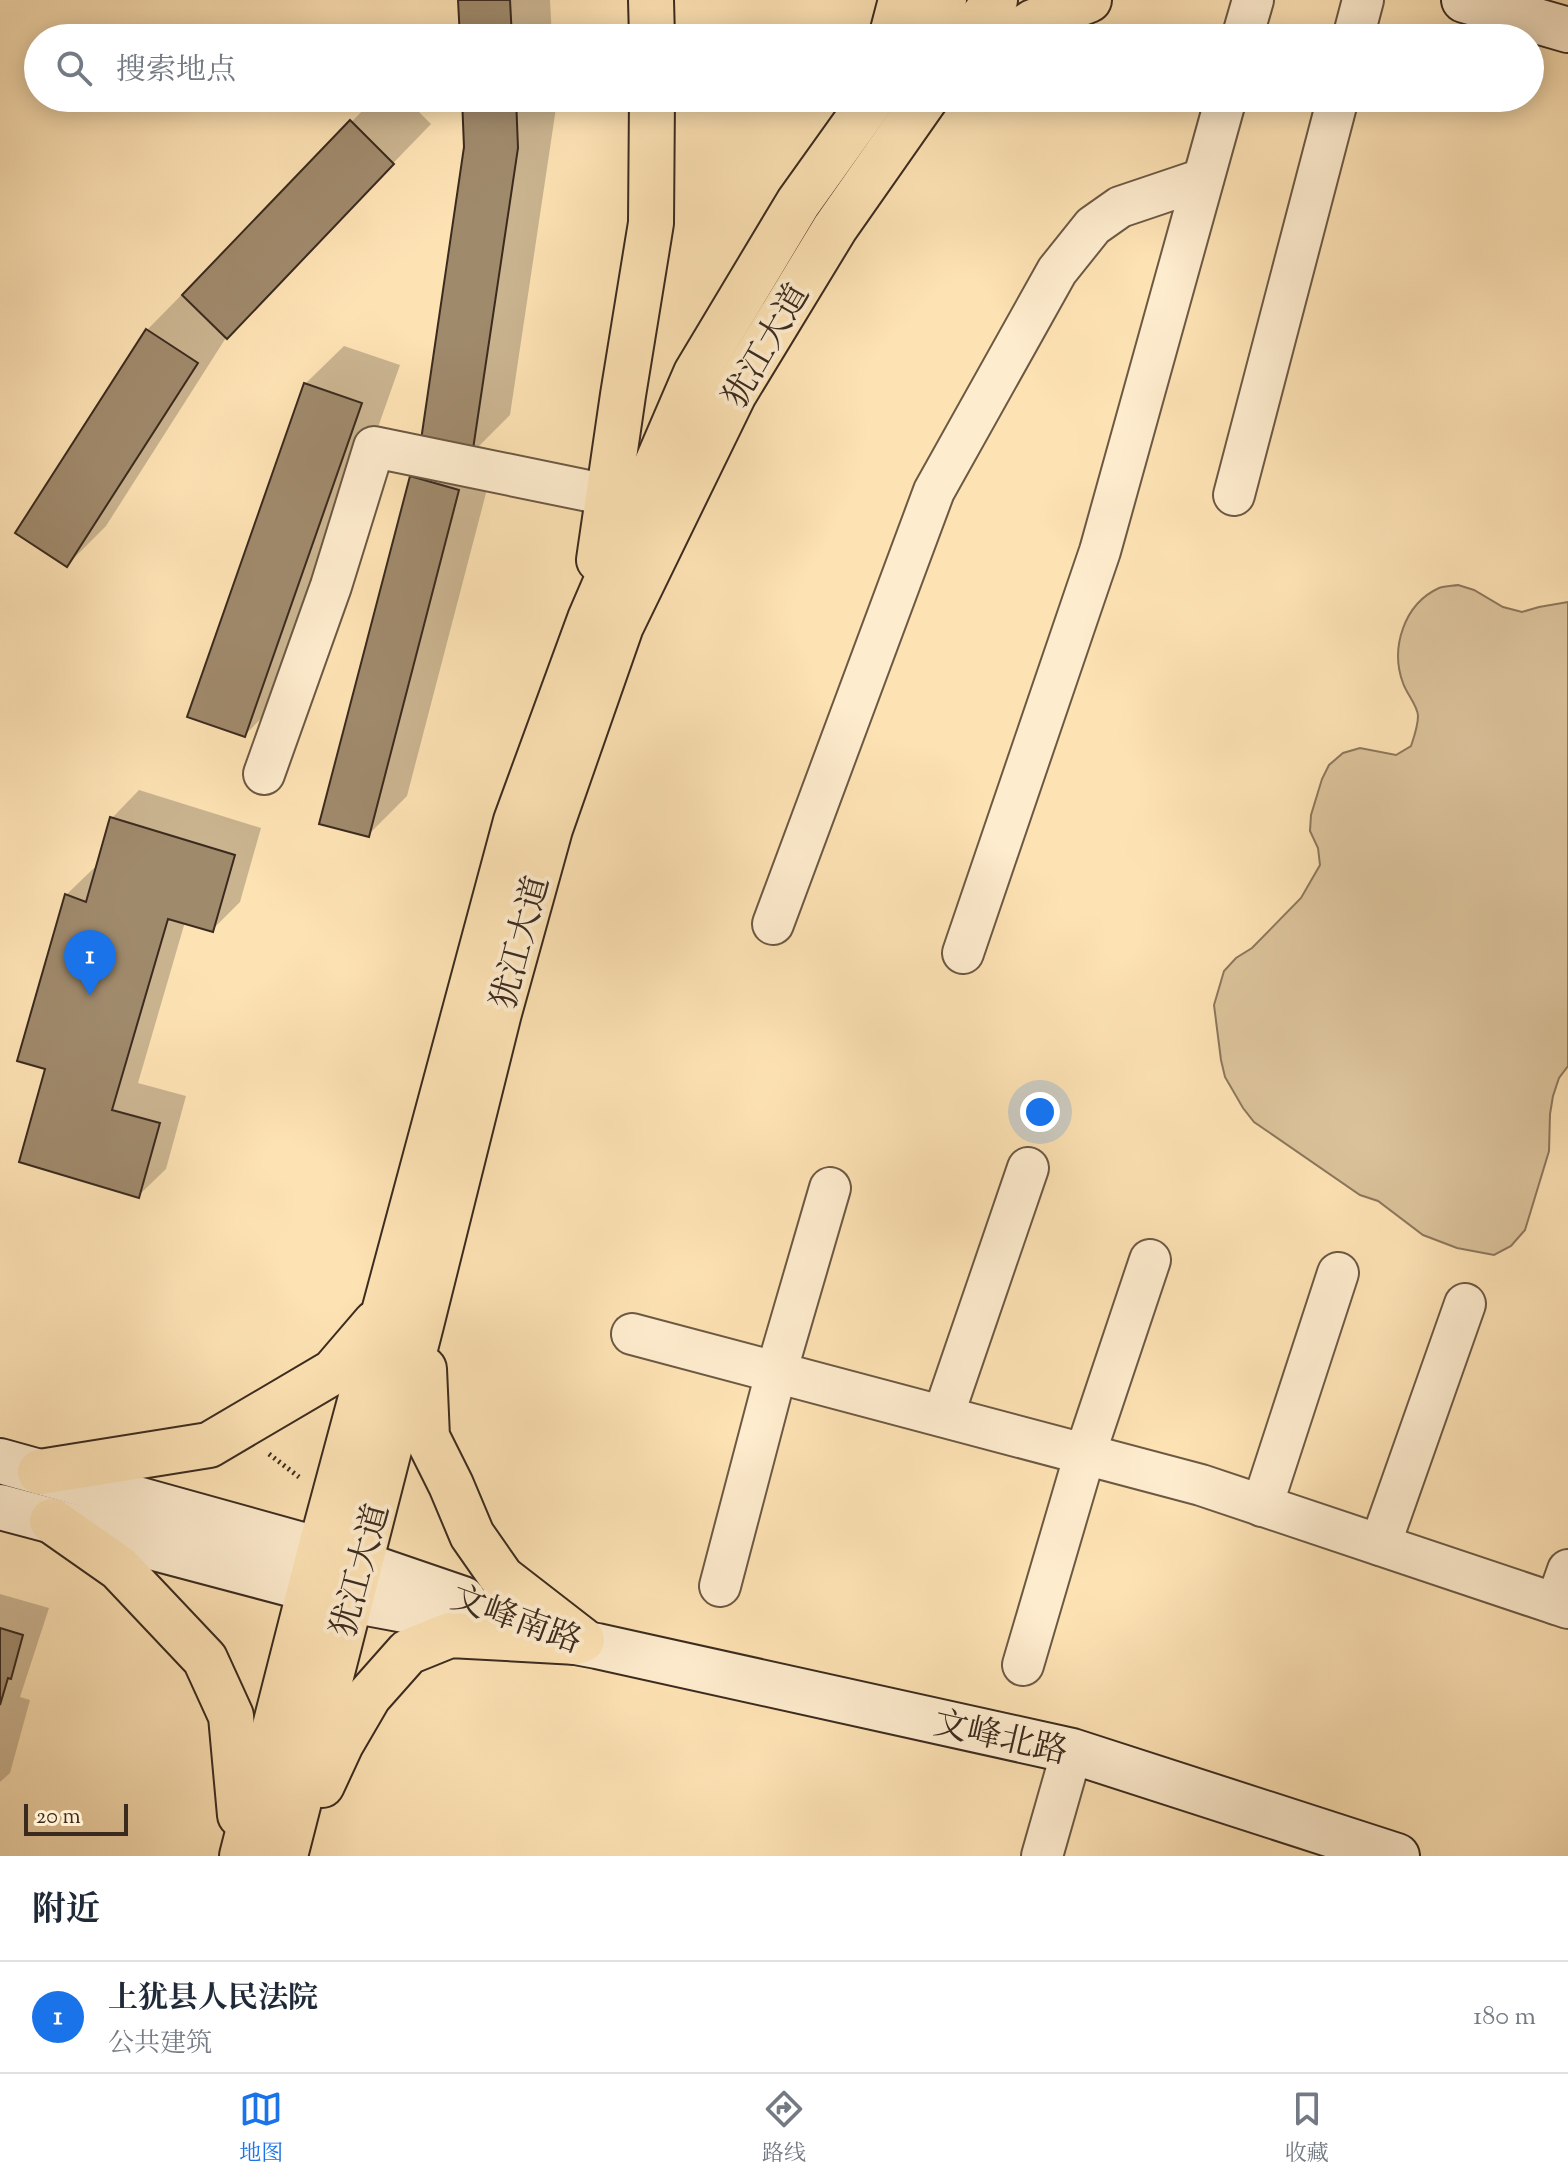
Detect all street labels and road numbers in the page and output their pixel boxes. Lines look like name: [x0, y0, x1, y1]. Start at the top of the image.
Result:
street label: 犹江大道: [713, 276, 823, 418]
street label: 犹江大道: [481, 871, 564, 1015]
street label: 犹江大道: [321, 1499, 404, 1643]
street label: 文峰南路: [444, 1575, 588, 1668]
street label: 文峰北路: [928, 1700, 1072, 1779]

